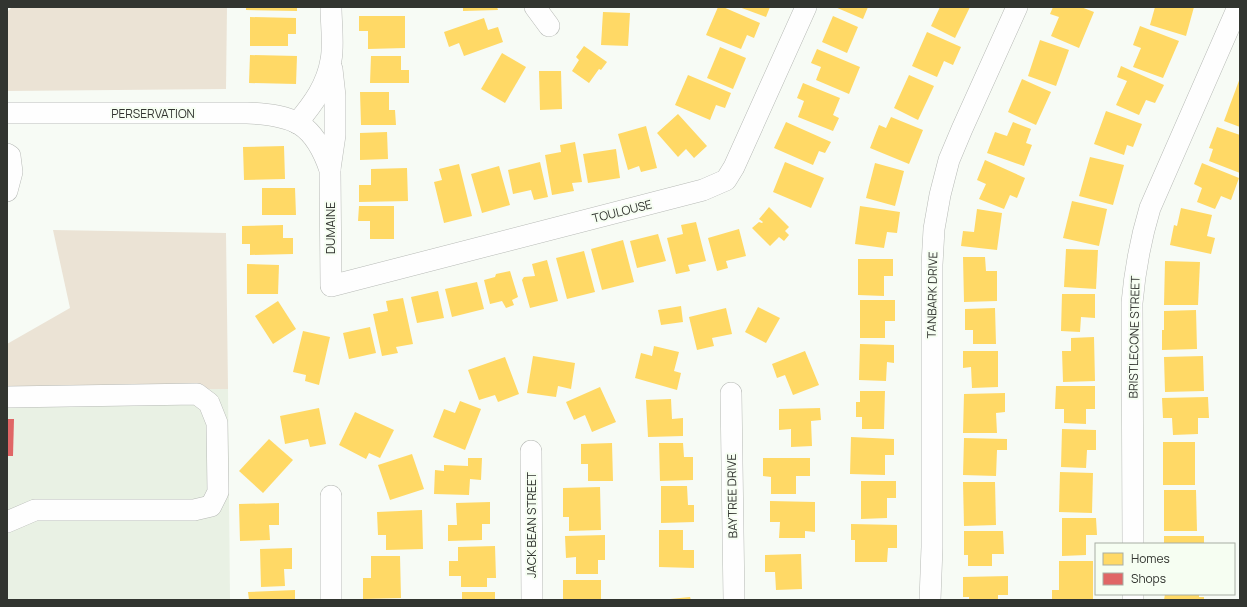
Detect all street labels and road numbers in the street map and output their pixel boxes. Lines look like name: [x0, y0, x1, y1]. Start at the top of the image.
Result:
street label: PERSERVATION: [111, 105, 195, 122]
street label: TOULOUSE: [590, 195, 654, 227]
street label: DUMAINE: [322, 202, 339, 254]
street label: TANBARK DRIVE: [923, 251, 941, 339]
street label: BRISTLECONE STREET: [1124, 275, 1144, 398]
street label: BAYTREE DRIVE: [723, 453, 741, 538]
street label: JACK BEAN STREET: [523, 471, 540, 578]

